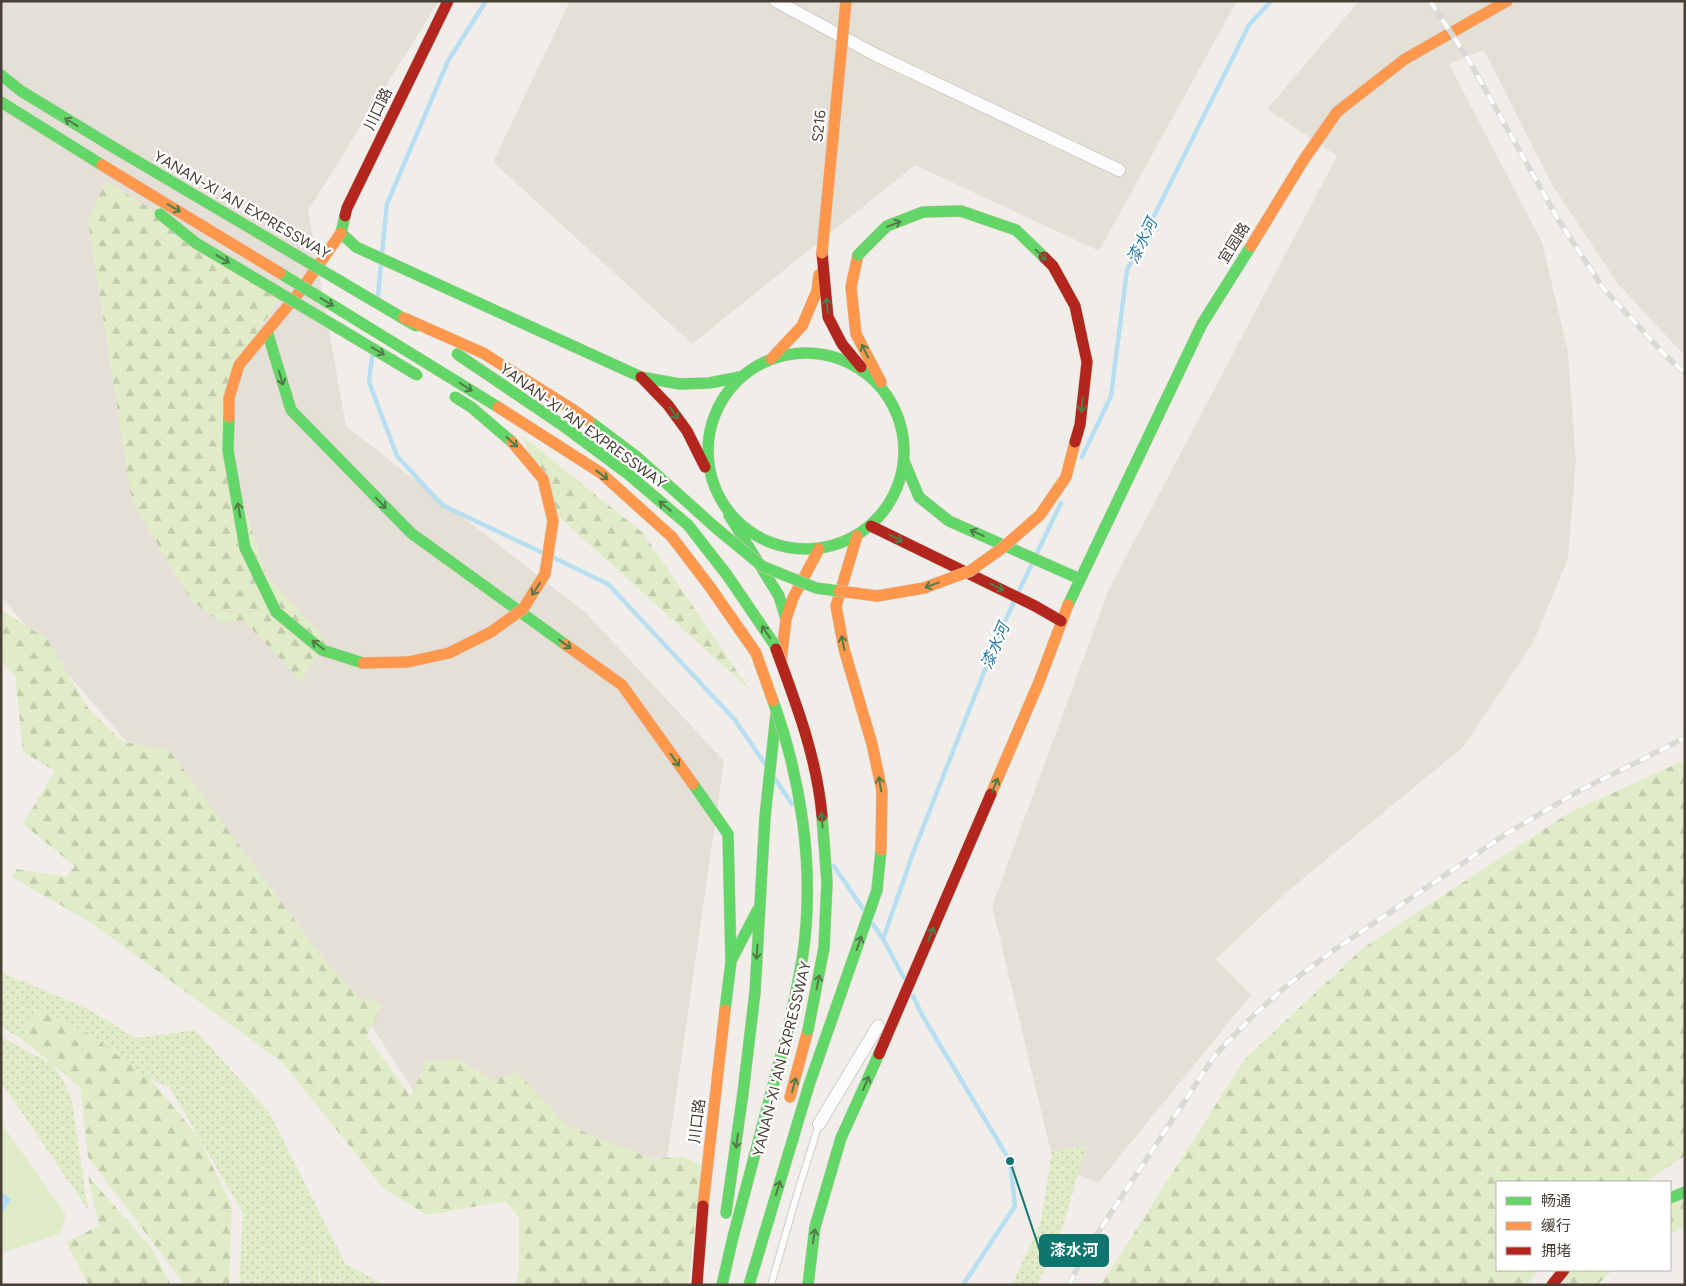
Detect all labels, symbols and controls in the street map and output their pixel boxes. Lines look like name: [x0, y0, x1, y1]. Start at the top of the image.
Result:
street label: 川口路: [360, 85, 396, 133]
street label: S216: [808, 109, 830, 143]
one-way arrow: [65, 116, 79, 126]
street label: YANAN-XI 'AN EXPRESSWAY: [151, 147, 333, 263]
one-way arrow: [166, 204, 180, 214]
water label: 漆水河: [1123, 213, 1162, 267]
one-way arrow: [886, 218, 901, 228]
street label: 宜园路: [1214, 219, 1254, 267]
one-way arrow: [1035, 249, 1047, 261]
one-way arrow: [216, 255, 230, 265]
one-way arrow: [822, 297, 832, 313]
one-way arrow: [320, 298, 334, 308]
one-way arrow: [860, 344, 870, 359]
one-way arrow: [370, 347, 384, 357]
street label: YANAN-XI 'AN EXPRESSWAY: [497, 360, 669, 492]
one-way arrow: [277, 370, 287, 386]
one-way arrow: [459, 382, 473, 392]
one-way arrow: [1077, 397, 1087, 413]
one-way arrow: [669, 406, 679, 420]
one-way arrow: [505, 436, 518, 448]
one-way arrow: [595, 470, 608, 481]
one-way arrow: [375, 496, 387, 509]
one-way arrow: [659, 500, 672, 511]
one-way arrow: [233, 503, 243, 519]
one-way arrow: [970, 528, 985, 538]
one-way arrow: [888, 534, 903, 543]
one-way arrow: [531, 581, 541, 595]
one-way arrow: [925, 581, 940, 590]
one-way arrow: [989, 583, 1004, 593]
water label: 漆水河: [977, 617, 1014, 672]
one-way arrow: [761, 625, 771, 639]
one-way arrow: [838, 636, 847, 652]
one-way arrow: [558, 639, 572, 649]
one-way arrow: [311, 640, 325, 650]
one-way arrow: [670, 753, 680, 767]
one-way arrow: [875, 776, 885, 792]
one-way arrow: [990, 778, 1000, 793]
one-way arrow: [817, 812, 827, 828]
one-way arrow: [927, 927, 936, 942]
one-way arrow: [855, 936, 864, 951]
one-way arrow: [753, 944, 762, 960]
street label: YANAN-XI 'AN EXPRESSWAY: [749, 959, 815, 1159]
one-way arrow: [813, 974, 823, 990]
one-way arrow: [862, 1076, 871, 1091]
one-way arrow: [789, 1077, 799, 1093]
street label: 川口路: [685, 1098, 709, 1144]
one-way arrow: [731, 1133, 741, 1149]
one-way arrow: [774, 1180, 783, 1196]
legend: [1496, 1181, 1671, 1271]
text: 畅通: [1541, 1192, 1571, 1210]
text: 缓行: [1541, 1217, 1571, 1235]
one-way arrow: [809, 1229, 819, 1245]
callout: 漆水河: [1040, 1235, 1108, 1266]
text: 漆水河: [1050, 1241, 1098, 1260]
text: 拥堵: [1541, 1242, 1571, 1260]

